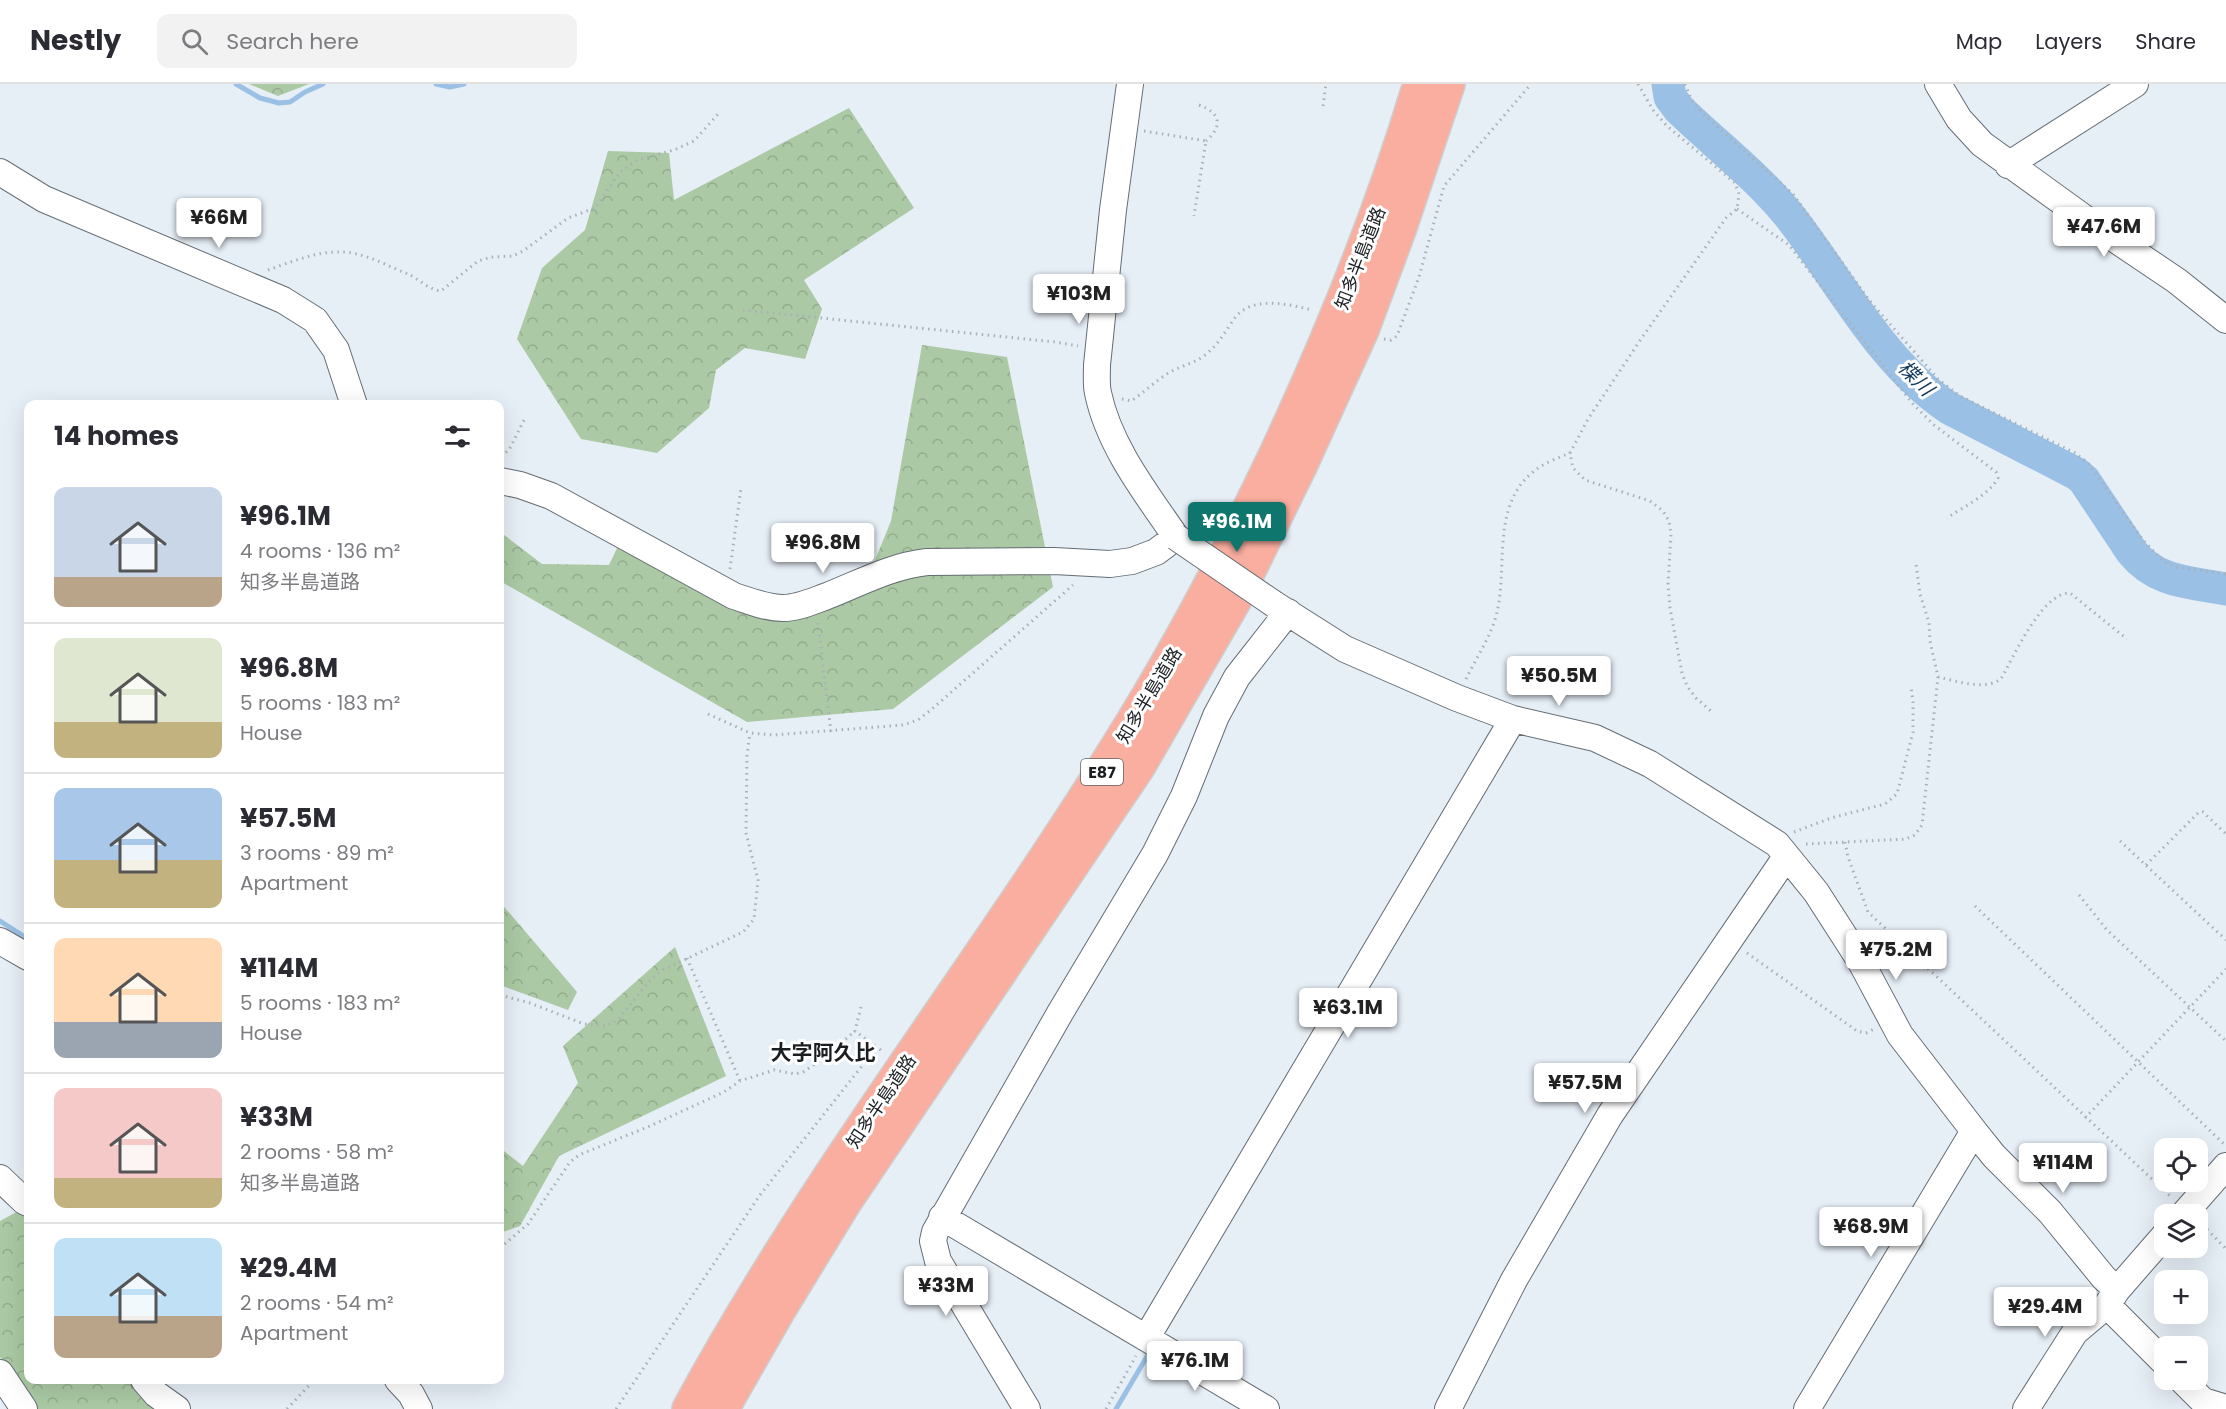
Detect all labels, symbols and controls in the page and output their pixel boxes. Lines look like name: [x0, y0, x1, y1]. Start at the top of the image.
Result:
search box: [157, 14, 577, 68]
text: Nestly: [30, 21, 121, 60]
icon: search: [178, 25, 211, 58]
text: Search here: [226, 26, 359, 57]
text: Map: [1956, 27, 2002, 56]
text: Layers: [2035, 27, 2102, 56]
text: Share: [2135, 27, 2196, 56]
pin: ¥66M: [183, 198, 255, 249]
text: ¥66M: [190, 203, 248, 231]
street label: 知多半島道路: [1329, 203, 1391, 313]
pin: ¥47.6M: [2055, 207, 2153, 258]
text: ¥47.6M: [2067, 212, 2141, 240]
pin: ¥103M: [1037, 274, 1121, 325]
text: ¥103M: [1047, 279, 1111, 307]
water label: 楪川: [1892, 354, 1941, 403]
text: 14 homes: [54, 418, 179, 454]
icon: filters: [441, 420, 474, 453]
text: ¥96.1M: [240, 498, 331, 534]
pin: ¥96.1M: [1188, 502, 1286, 553]
text: ¥96.1M: [1202, 507, 1272, 535]
icon: home: [102, 511, 174, 583]
pin: ¥96.8M: [774, 523, 872, 574]
text: ¥96.8M: [785, 528, 861, 556]
text: 4 rooms · 136 m²: [240, 537, 400, 565]
text: 知多半島道路: [240, 568, 360, 596]
street label: 知多半島道路: [1110, 642, 1188, 748]
text: ¥96.8M: [240, 650, 338, 686]
pin: ¥50.5M: [1510, 656, 1608, 707]
text: ¥50.5M: [1521, 661, 1597, 689]
icon: home: [102, 662, 174, 734]
text: 5 rooms · 183 m²: [240, 689, 400, 717]
text: House: [240, 719, 302, 747]
road number: E87: [1081, 759, 1123, 785]
text: ¥57.5M: [240, 800, 336, 836]
icon: home: [102, 812, 174, 884]
text: 3 rooms · 89 m²: [240, 839, 394, 867]
text: Apartment: [240, 869, 348, 897]
pin: ¥75.2M: [1847, 930, 1945, 981]
text: ¥75.2M: [1860, 935, 1932, 963]
text: ¥114M: [240, 950, 318, 986]
icon: home: [102, 962, 174, 1034]
pin: ¥63.1M: [1299, 988, 1397, 1039]
text: 5 rooms · 183 m²: [240, 989, 400, 1017]
text: ¥63.1M: [1313, 993, 1383, 1021]
text: House: [240, 1019, 302, 1047]
district label: 大字阿久比: [771, 1038, 876, 1067]
street label: 知多半島道路: [840, 1049, 922, 1153]
pin: ¥57.5M: [1536, 1063, 1634, 1114]
text: ¥57.5M: [1548, 1068, 1622, 1096]
text: ¥33M: [240, 1099, 313, 1135]
icon: home: [102, 1112, 174, 1184]
text: 2 rooms · 58 m²: [240, 1138, 394, 1166]
map controls: [2154, 1138, 2208, 1390]
button: locate: [2154, 1138, 2208, 1192]
pin: ¥114M: [2021, 1143, 2105, 1194]
text: ¥114M: [2033, 1148, 2093, 1176]
text: 知多半島道路: [240, 1169, 360, 1197]
button: layers: [2154, 1204, 2208, 1258]
pin: ¥68.9M: [1822, 1207, 1920, 1258]
text: ¥68.9M: [1833, 1212, 1909, 1240]
text: ¥29.4M: [240, 1250, 337, 1286]
icon: home: [102, 1262, 174, 1334]
pin: ¥33M: [910, 1266, 982, 1317]
button: +: [2154, 1270, 2208, 1324]
text: ¥33M: [918, 1271, 974, 1299]
pin: ¥29.4M: [1996, 1287, 2094, 1338]
text: 2 rooms · 54 m²: [240, 1289, 394, 1317]
text: ¥29.4M: [2008, 1292, 2082, 1320]
text: Apartment: [240, 1319, 348, 1347]
button: −: [2154, 1336, 2208, 1390]
pin: ¥76.1M: [1146, 1341, 1244, 1392]
text: ¥76.1M: [1161, 1346, 1229, 1374]

